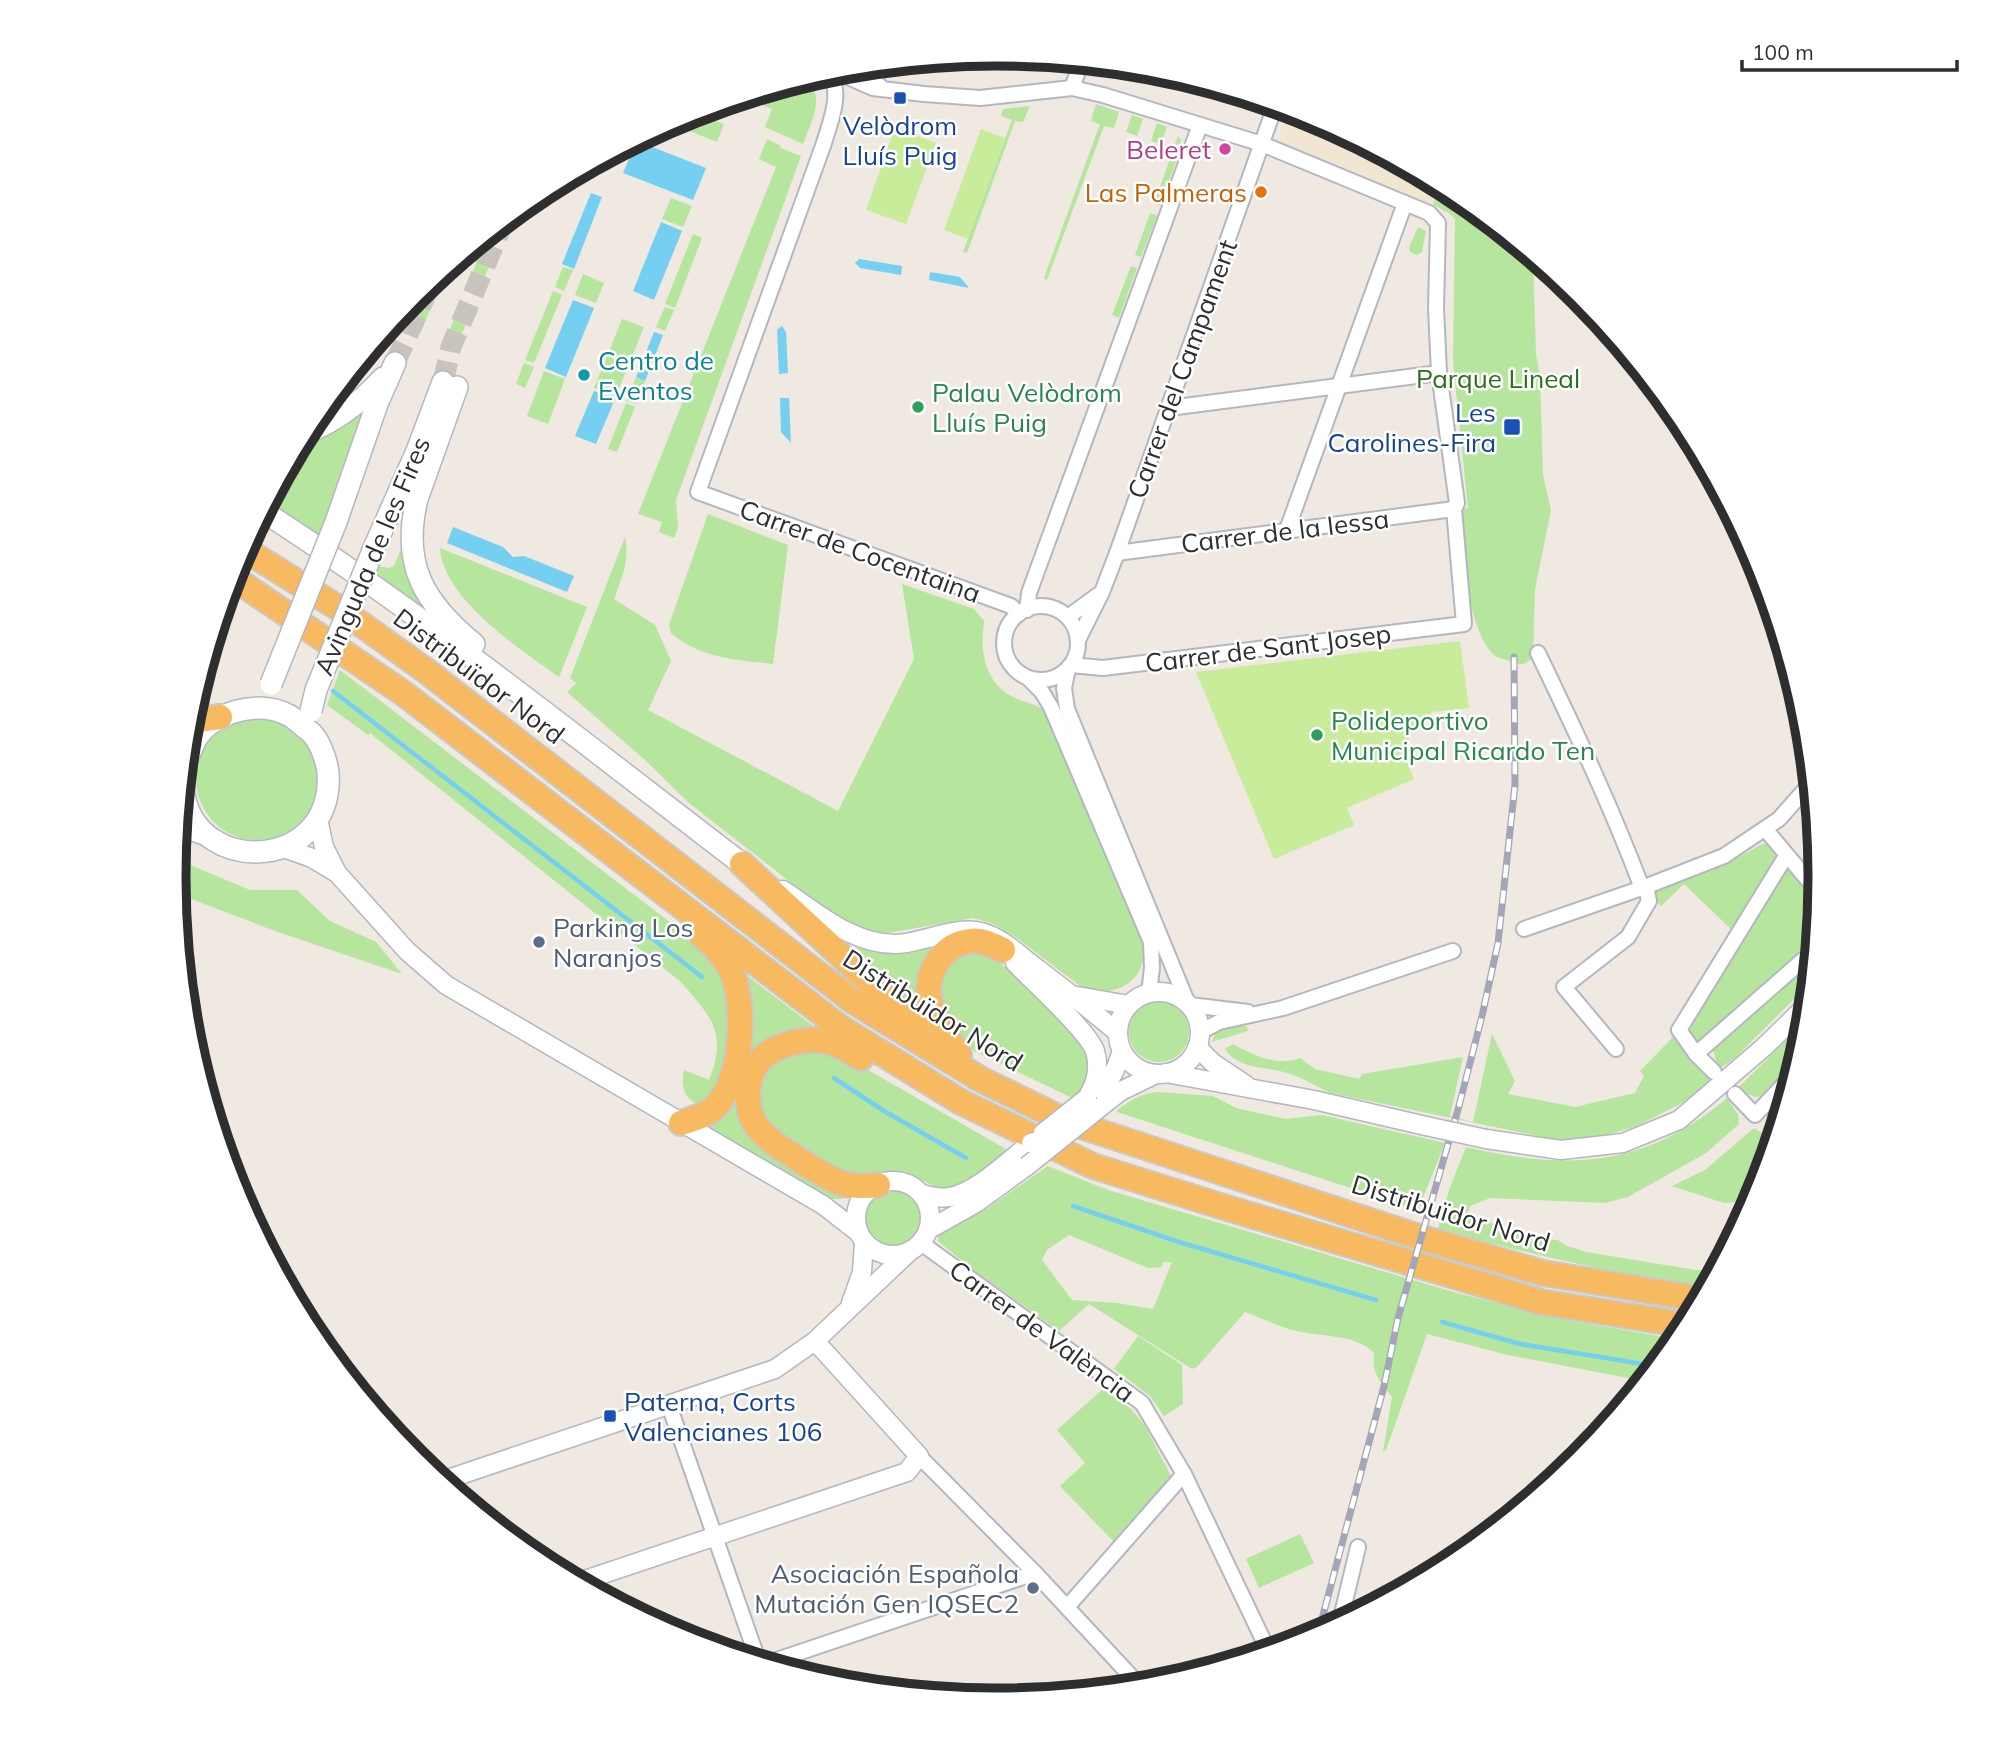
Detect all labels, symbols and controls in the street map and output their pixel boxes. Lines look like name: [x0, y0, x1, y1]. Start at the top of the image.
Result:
scale bar: [1742, 28, 1957, 72]
text: 100 m: [1752, 39, 1814, 65]
marker: Velòdrom Lluís Puig: [892, 90, 908, 106]
place label: Velòdrom Lluís Puig: [843, 109, 957, 172]
place label: Beleret: [1126, 133, 1211, 166]
marker: Beleret: [1217, 141, 1233, 157]
place label: Las Palmeras: [1085, 176, 1247, 209]
marker: Las Palmeras: [1253, 184, 1269, 200]
street label: Carrer del Campament: [1120, 235, 1244, 503]
place label: Centro de Eventos: [598, 344, 714, 407]
park label: Parque Lineal: [1416, 362, 1580, 395]
marker: Centro de Eventos: [576, 367, 592, 383]
place label: Palau Velòdrom Lluís Puig: [932, 376, 1122, 439]
place label: Les Carolines-Fira: [1327, 396, 1496, 459]
marker: Palau Velòdrom Lluís Puig: [910, 399, 926, 415]
marker: Les Carolines-Fira: [1502, 417, 1522, 437]
street label: Avinguda de les Fires: [307, 432, 437, 680]
street label: Carrer de Cocentaina: [735, 492, 985, 610]
street label: Carrer de la Iessa: [1179, 502, 1391, 560]
street label: Distribuïdor Nord: [387, 601, 571, 751]
street label: Carrer de Sant Josep: [1143, 617, 1393, 679]
place label: Polideportivo Municipal Ricardo Ten: [1331, 704, 1595, 767]
marker: Polideportivo Municipal Ricardo Ten: [1309, 727, 1325, 743]
place label: Parking Los Naranjos: [553, 911, 693, 974]
marker: Parking Los Naranjos: [531, 934, 547, 950]
street label: Distribuïdor Nord: [837, 942, 1029, 1078]
street label: Distribuïdor Nord: [1348, 1167, 1554, 1259]
street label: Carrer de València: [943, 1253, 1141, 1409]
place label: Paterna, Corts Valencianes 106: [624, 1385, 822, 1448]
marker: Paterna, Corts Valencianes 106: [602, 1408, 618, 1424]
place label: Asociación Española Mutación Gen IQSEC2: [754, 1557, 1019, 1620]
marker: Asociación Española Mutación Gen IQSEC2: [1025, 1580, 1041, 1596]

